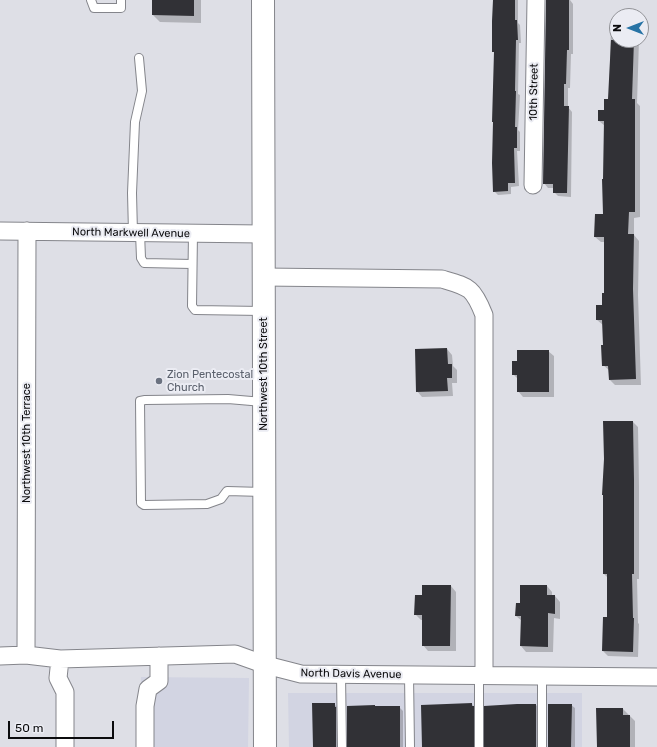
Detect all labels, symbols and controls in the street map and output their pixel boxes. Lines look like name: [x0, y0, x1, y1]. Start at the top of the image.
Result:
north arrow: [609, 8, 649, 48]
text: N: [611, 24, 624, 32]
street label: 10th Street: [527, 63, 541, 121]
street label: North Markwell Avenue: [72, 225, 190, 241]
street label: Northwest 10th Street: [257, 317, 271, 431]
place label: Zion Pentecostal Church: [167, 368, 253, 394]
marker: Zion Pentecostal Church: [154, 376, 164, 386]
street label: Northwest 10th Terrace: [20, 383, 34, 503]
street label: North Davis Avenue: [300, 667, 402, 681]
scale bar: [10, 713, 116, 739]
text: 50 m: [15, 721, 43, 735]

